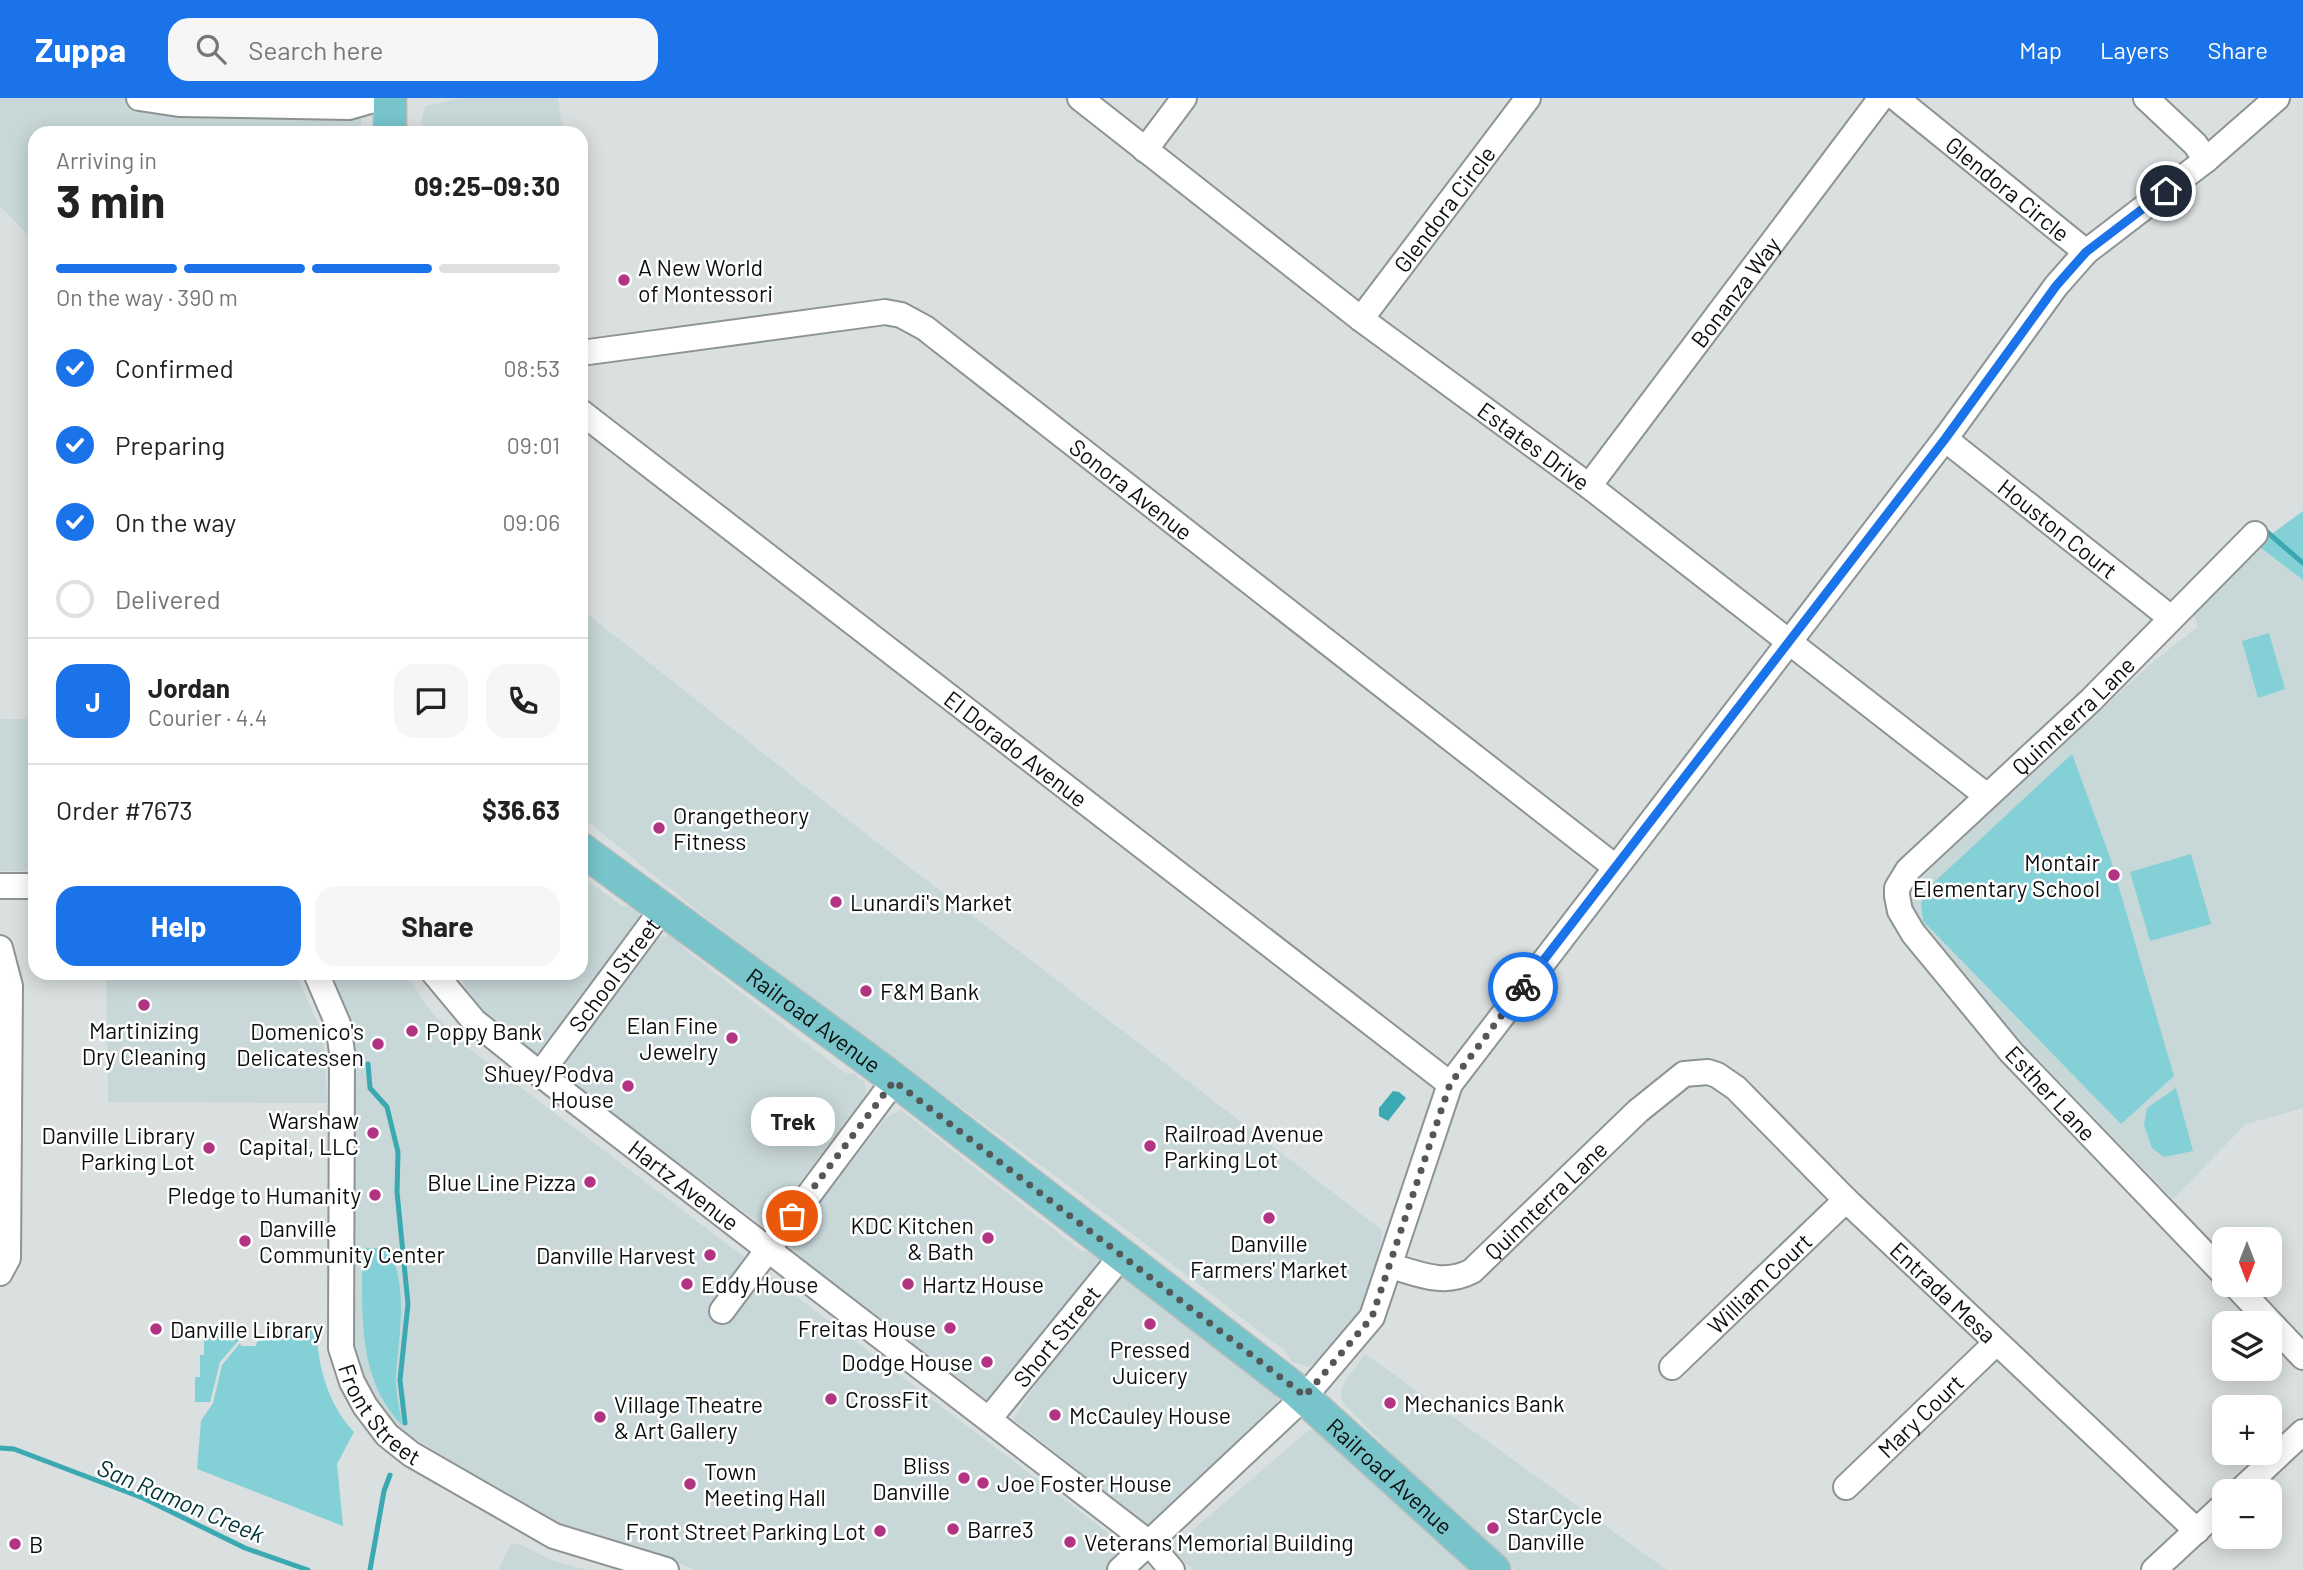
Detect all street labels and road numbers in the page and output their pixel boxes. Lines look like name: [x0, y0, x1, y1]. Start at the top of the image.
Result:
street label: Glendora Circle: [1940, 130, 2075, 247]
street label: Glendora Circle: [1387, 140, 1501, 278]
street label: Bonanza Way: [1684, 231, 1786, 353]
street label: Estates Drive: [1473, 395, 1596, 496]
street label: Sonora Avenue: [1064, 432, 1198, 546]
street label: Houston Court: [1993, 473, 2123, 584]
street label: Quinnterra Lane: [2006, 650, 2140, 780]
street label: El Dorado Avenue: [939, 684, 1093, 813]
street label: School Street: [562, 912, 666, 1037]
street label: Railroad Avenue: [741, 961, 887, 1079]
street label: Esther Lane: [2000, 1040, 2102, 1146]
street label: Hartz Avenue: [623, 1134, 745, 1236]
street label: Quinnterra Lane: [1479, 1135, 1613, 1265]
street label: William Court: [1701, 1227, 1817, 1340]
street label: Entrada Mesa: [1885, 1235, 2002, 1349]
street label: Short Street: [1007, 1279, 1106, 1392]
street label: Front Street: [333, 1360, 426, 1471]
street label: Mary Court: [1872, 1368, 1969, 1463]
street label: Railroad Avenue: [1321, 1412, 1459, 1540]

